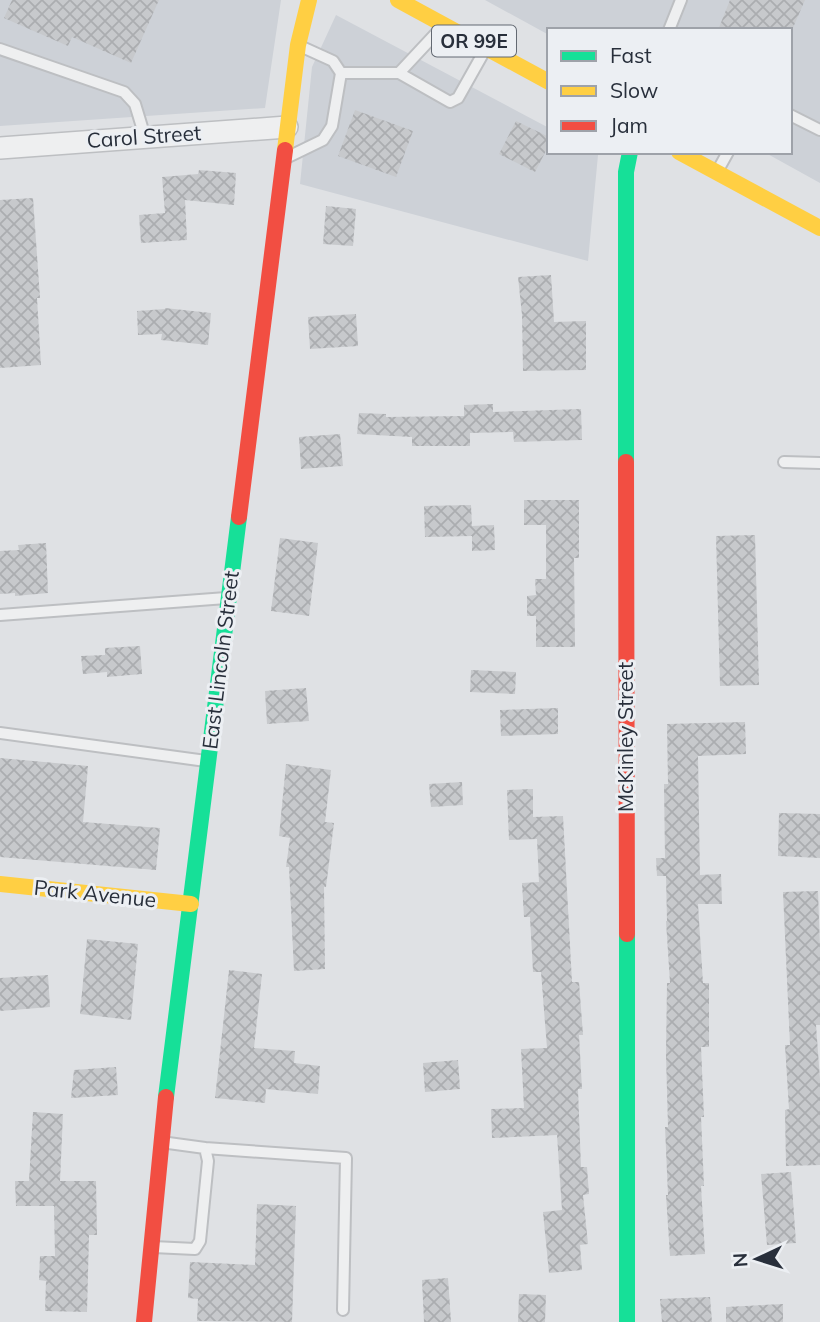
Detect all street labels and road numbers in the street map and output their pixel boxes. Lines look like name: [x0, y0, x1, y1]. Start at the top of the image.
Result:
road number: OR 99E: [432, 25, 516, 56]
street label: Carol Street: [86, 119, 202, 153]
street label: East Lincoln Street: [196, 569, 244, 751]
street label: McKinley Street: [612, 662, 638, 812]
street label: Park Avenue: [33, 874, 158, 912]

